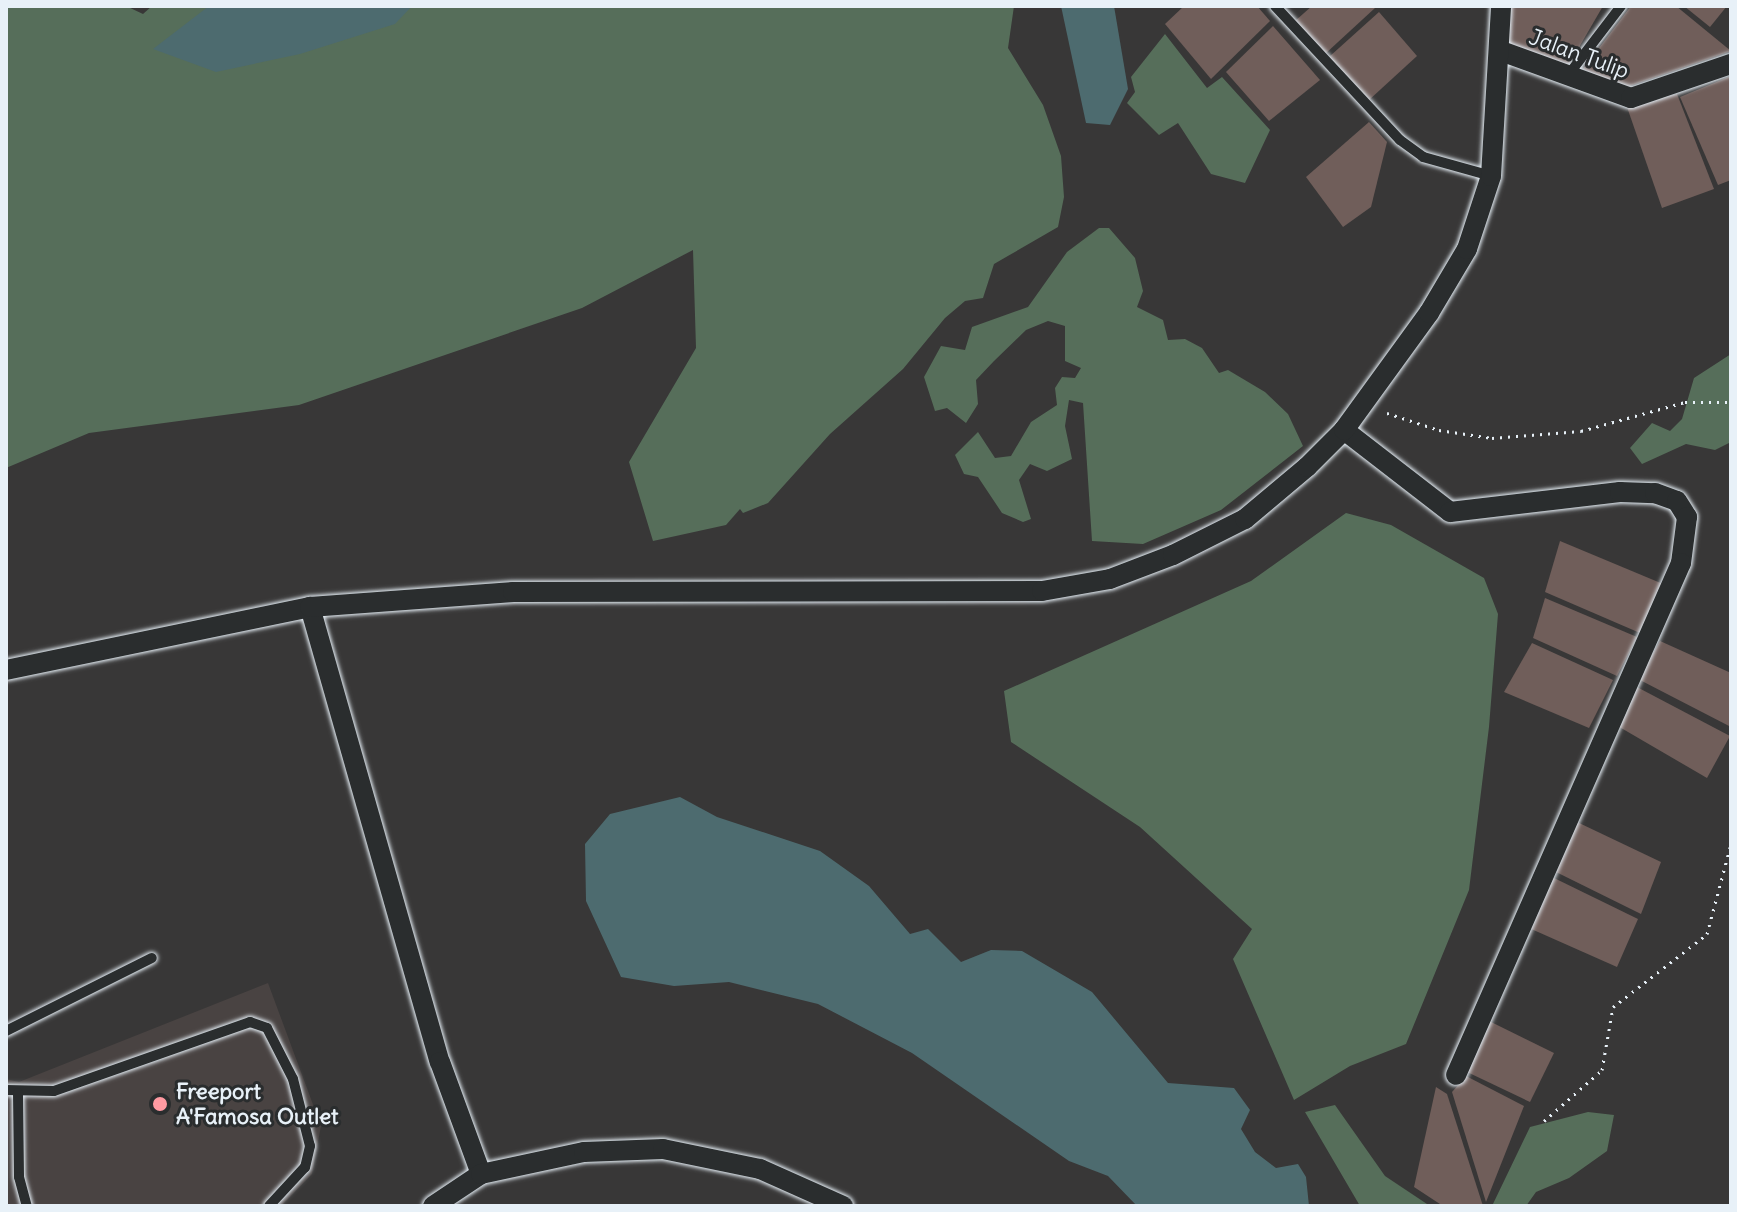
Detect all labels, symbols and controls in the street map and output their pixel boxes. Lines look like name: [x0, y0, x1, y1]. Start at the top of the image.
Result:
street label: Jalan Tulip: [1525, 24, 1633, 84]
place label: Freeport A'Famosa Outlet: [176, 1078, 338, 1130]
marker: Freeport A'Famosa Outlet: [151, 1095, 169, 1113]

